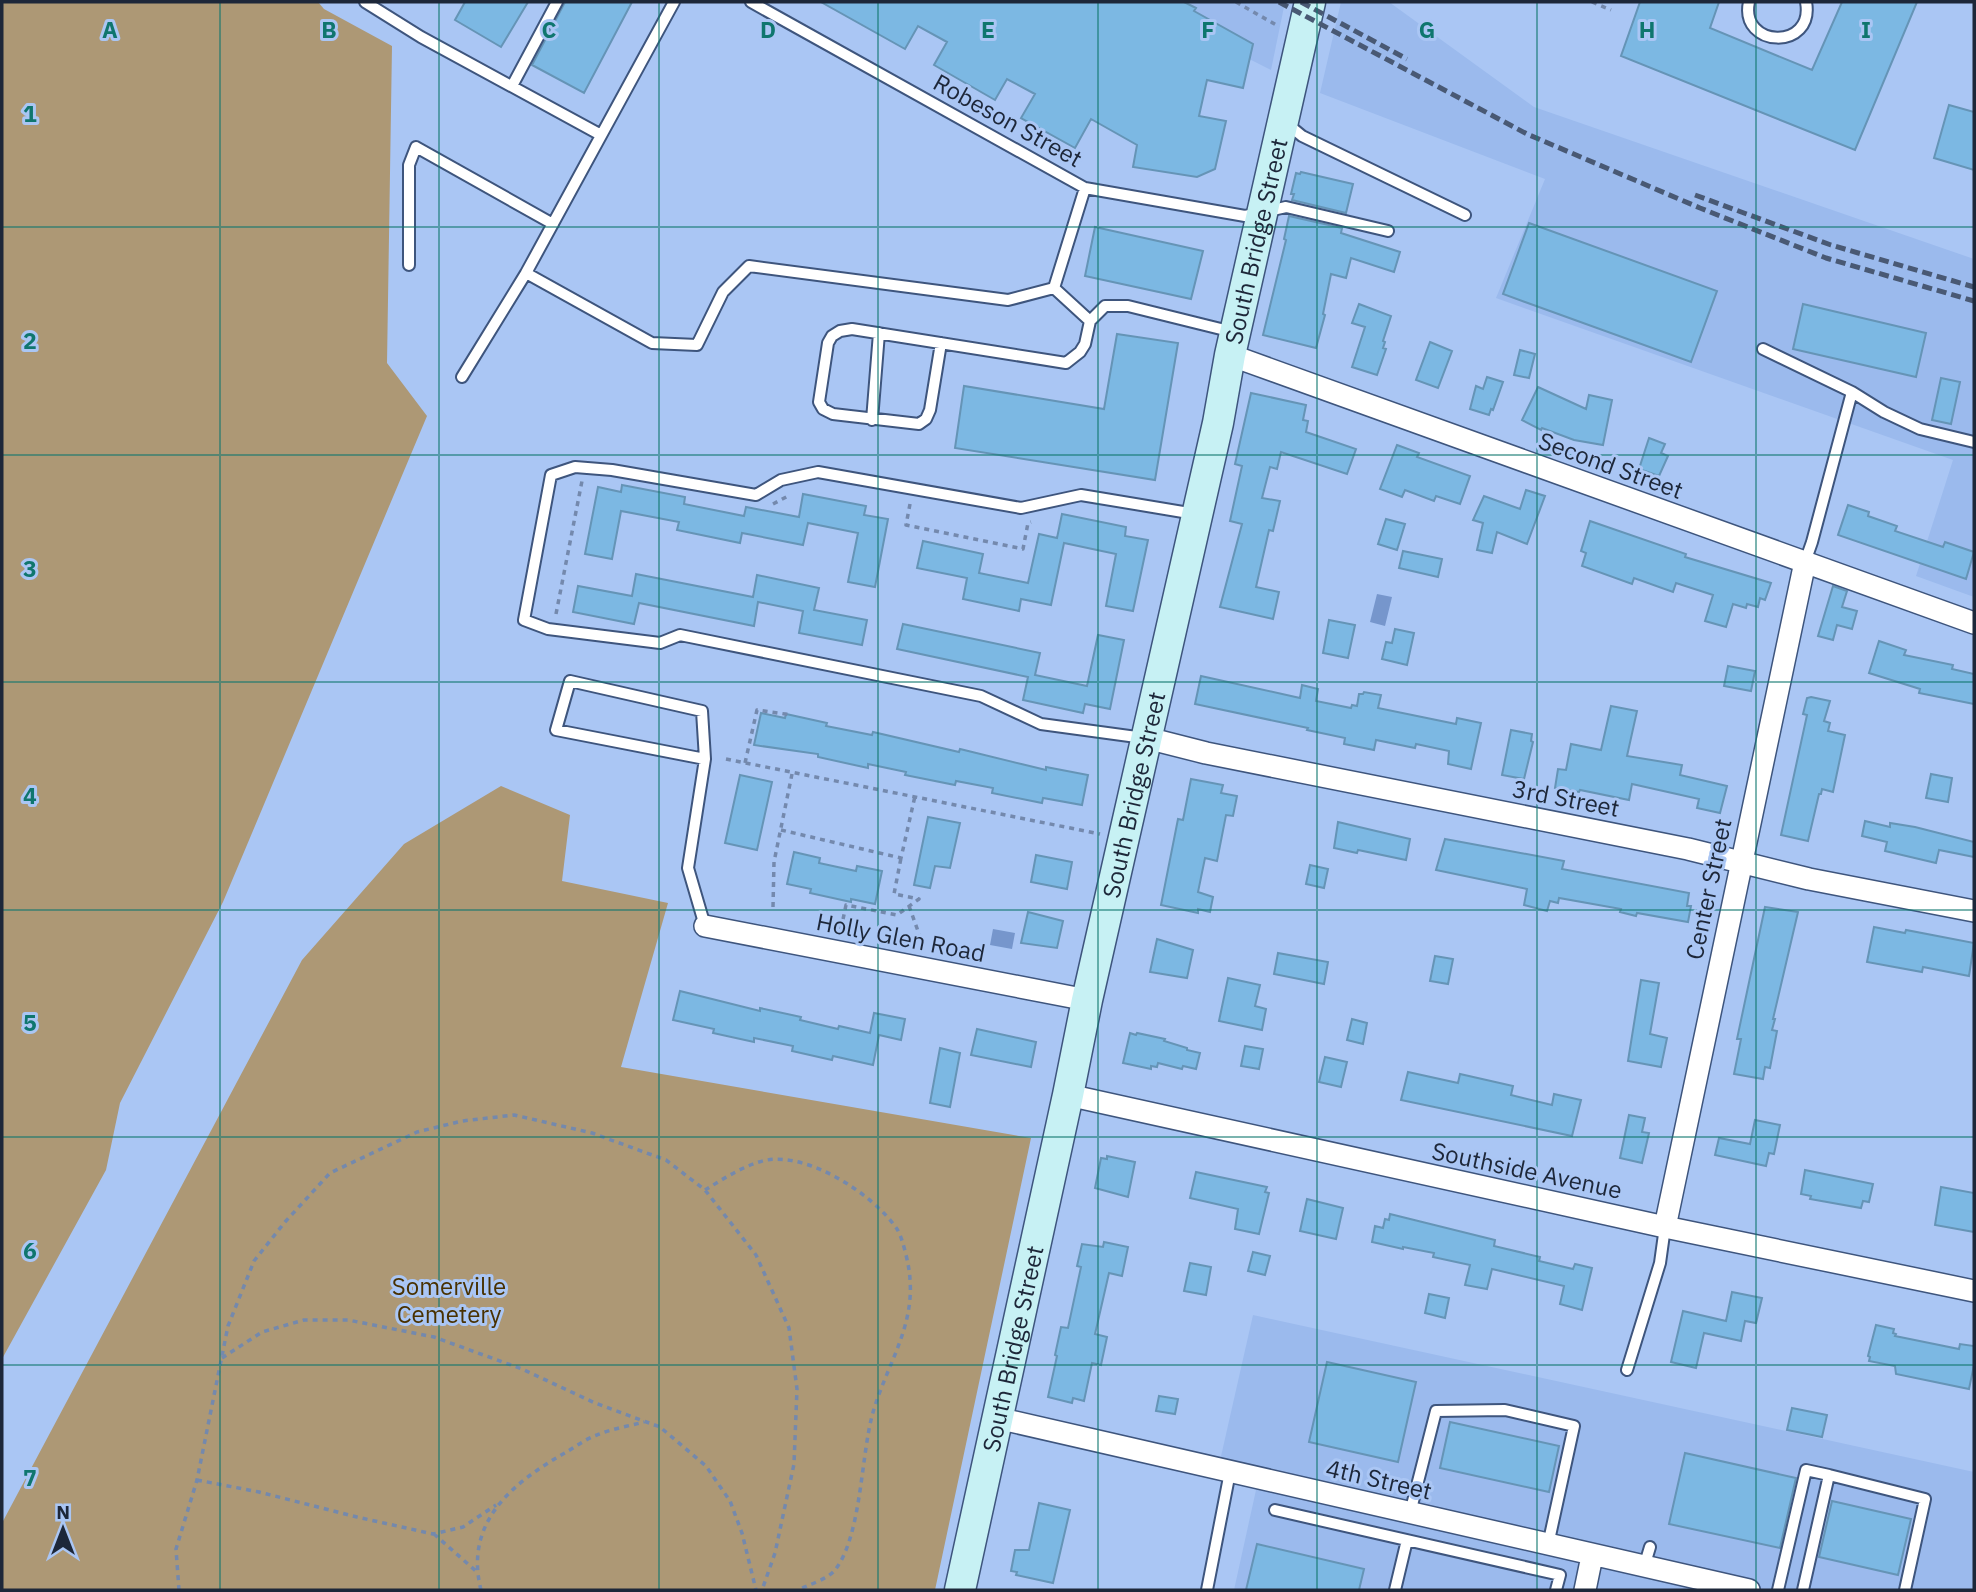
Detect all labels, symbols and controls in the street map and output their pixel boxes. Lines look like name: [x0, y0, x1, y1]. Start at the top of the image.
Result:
text: A: [102, 14, 118, 44]
text: B: [321, 14, 337, 44]
text: C: [542, 14, 557, 44]
text: D: [760, 14, 776, 44]
text: E: [981, 14, 995, 44]
text: F: [1201, 14, 1215, 44]
text: G: [1419, 14, 1435, 44]
text: H: [1639, 14, 1655, 44]
text: I: [1861, 14, 1871, 44]
street label: Robeson Street: [928, 66, 1088, 174]
text: 1: [23, 98, 37, 128]
street label: South Bridge Street: [1217, 135, 1295, 347]
text: 2: [23, 325, 37, 355]
street label: Second Street: [1534, 424, 1688, 506]
text: 3: [23, 553, 37, 583]
street label: South Bridge Street: [1095, 689, 1173, 901]
street label: 3rd Street: [1510, 772, 1622, 824]
text: 4: [23, 780, 37, 810]
street label: Center Street: [1677, 815, 1739, 963]
street label: Holly Glen Road: [814, 905, 988, 969]
text: 5: [23, 1007, 37, 1037]
street label: Southside Avenue: [1429, 1134, 1625, 1206]
text: 6: [23, 1235, 37, 1265]
street label: South Bridge Street: [975, 1242, 1051, 1455]
park label: Somerville Cemetery: [392, 1270, 506, 1330]
street label: 4th Street: [1323, 1451, 1435, 1507]
text: 7: [23, 1462, 37, 1492]
north arrow: [28, 1494, 98, 1564]
text: N: [56, 1500, 70, 1524]

